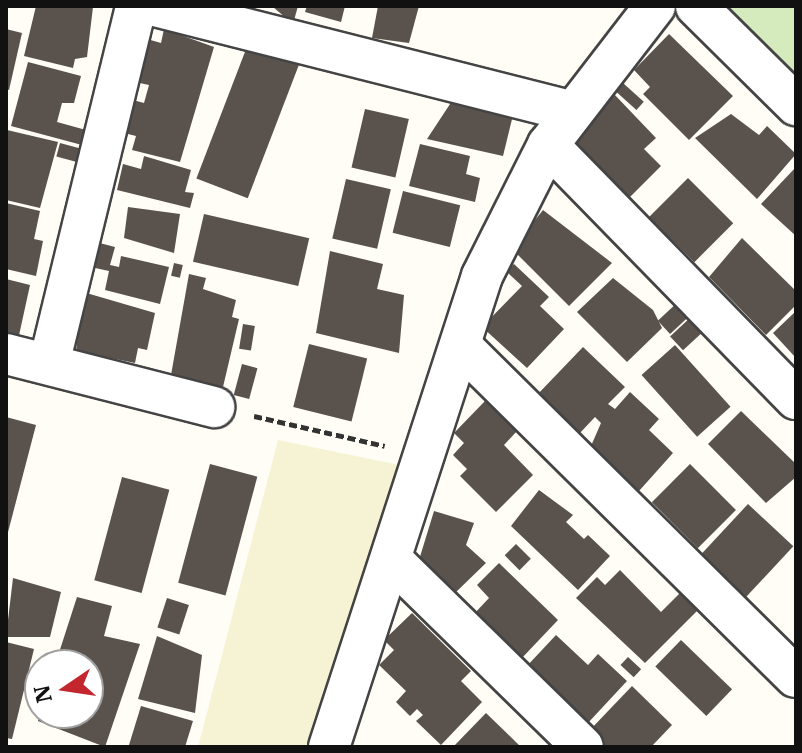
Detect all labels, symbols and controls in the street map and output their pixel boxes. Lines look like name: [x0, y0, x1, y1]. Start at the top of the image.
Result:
north arrow: [24, 649, 104, 729]
text: N: [26, 682, 58, 706]

